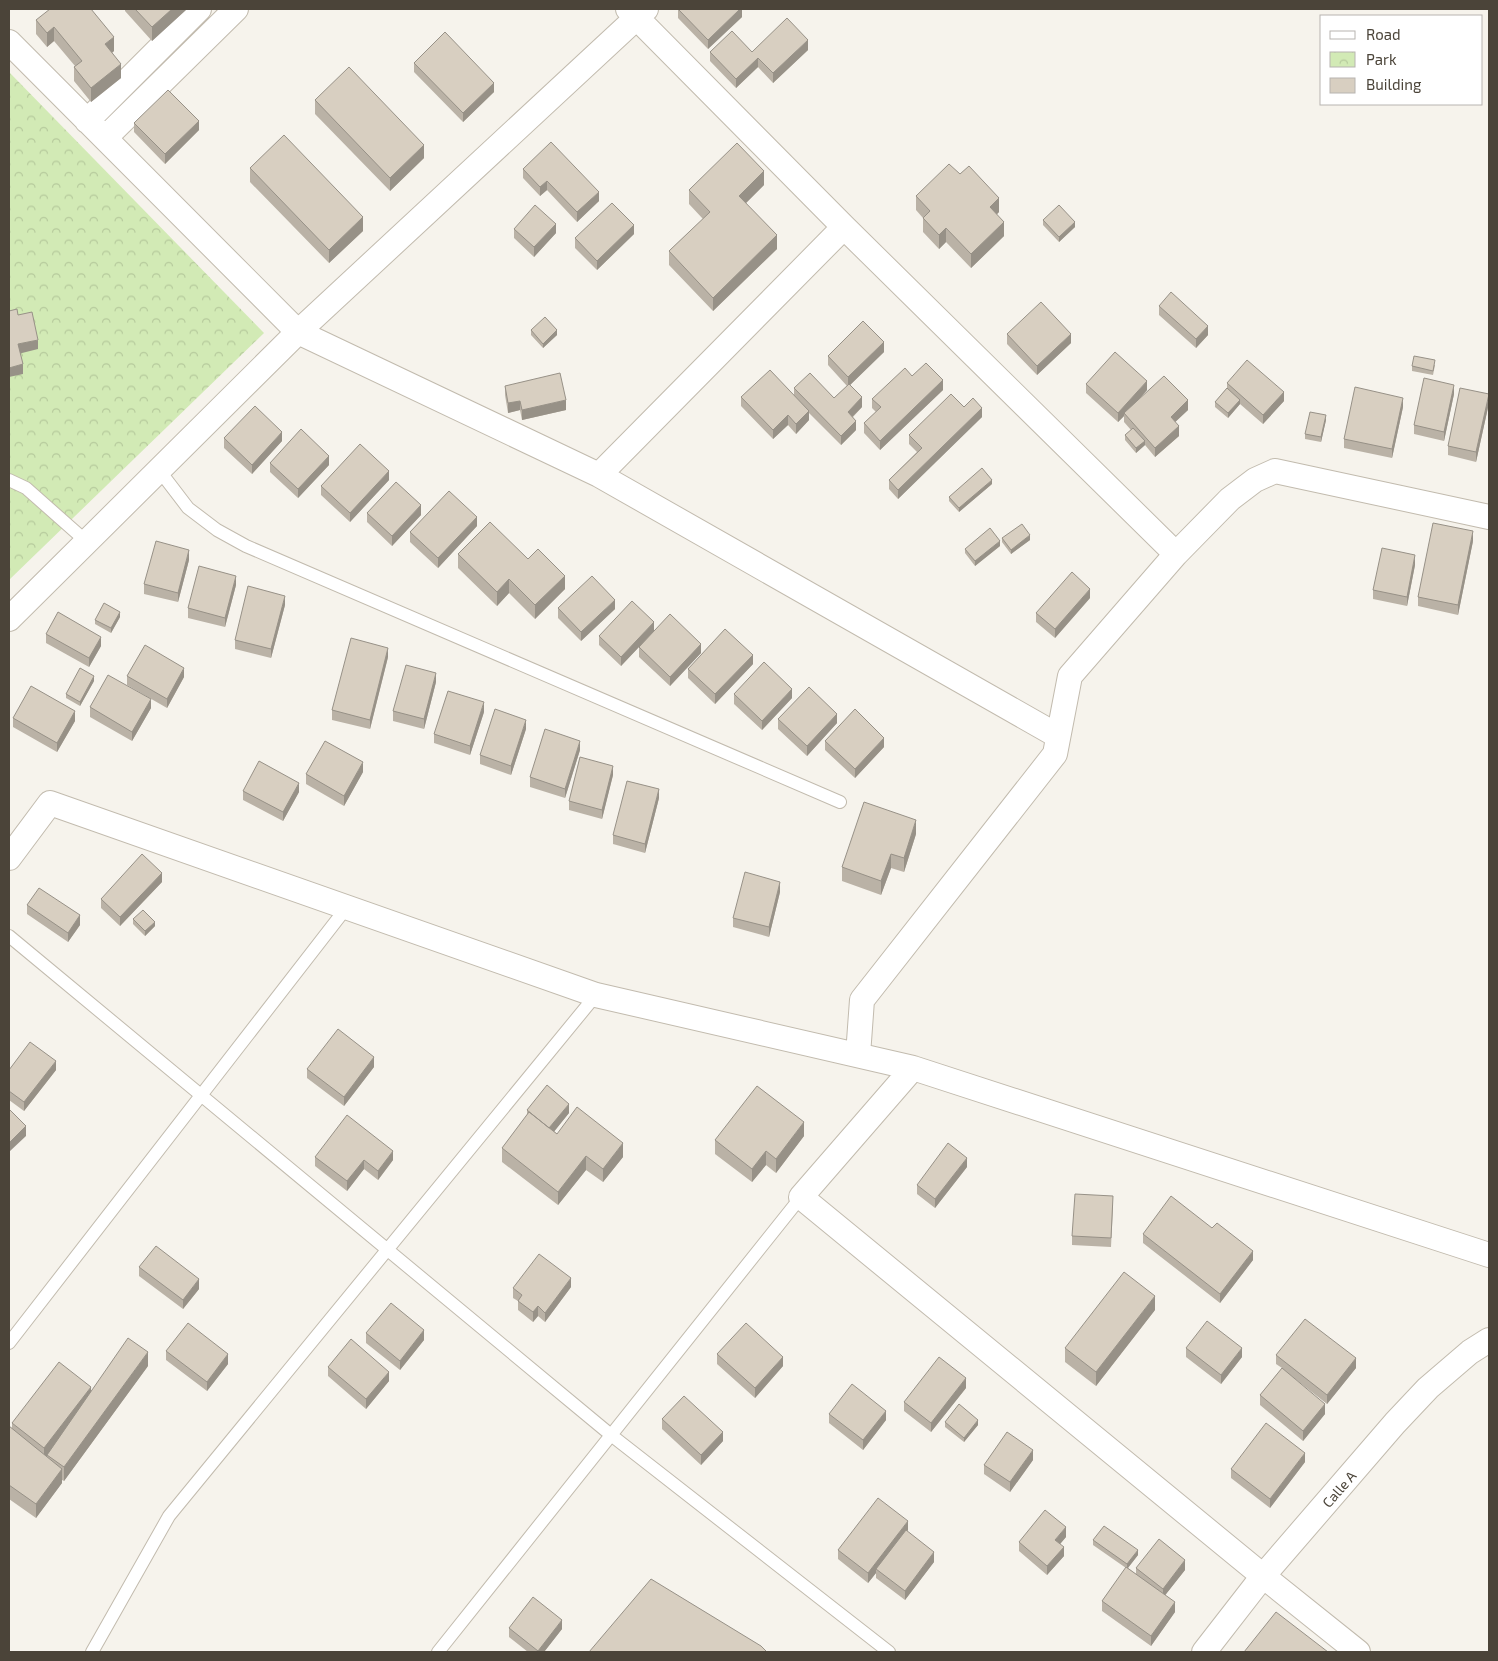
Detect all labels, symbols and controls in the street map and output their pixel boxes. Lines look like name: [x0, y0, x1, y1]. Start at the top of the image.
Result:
legend: [1320, 15, 1483, 105]
text: Road: [1366, 25, 1401, 43]
text: Park: [1366, 50, 1397, 68]
text: Building: [1366, 75, 1422, 93]
street label: Calle A: [1318, 1467, 1360, 1511]

